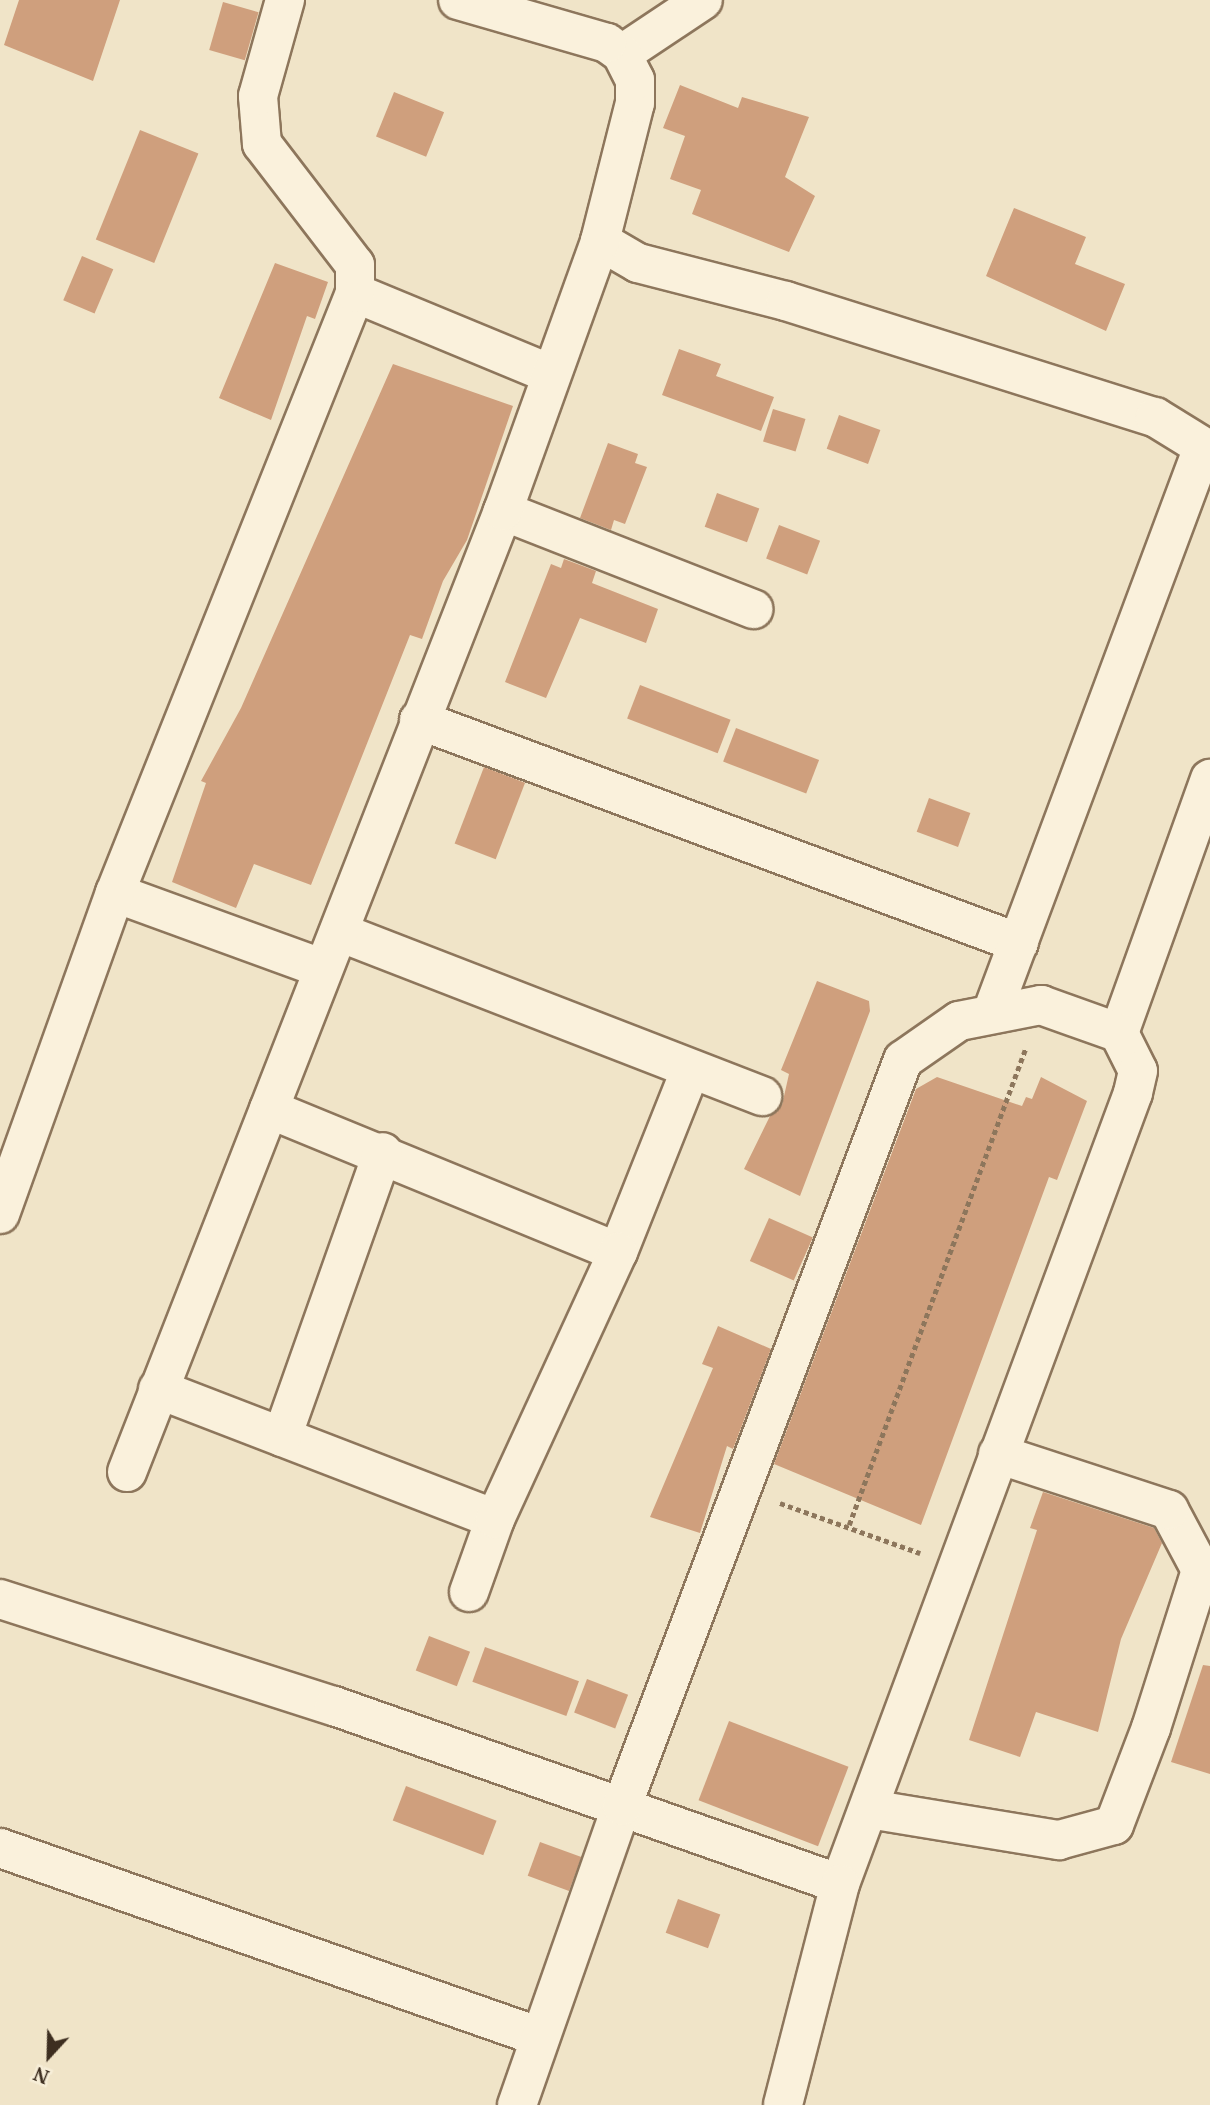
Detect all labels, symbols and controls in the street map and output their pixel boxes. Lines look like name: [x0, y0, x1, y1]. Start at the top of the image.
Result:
north arrow: [14, 2021, 84, 2091]
text: N: [30, 2062, 52, 2090]

